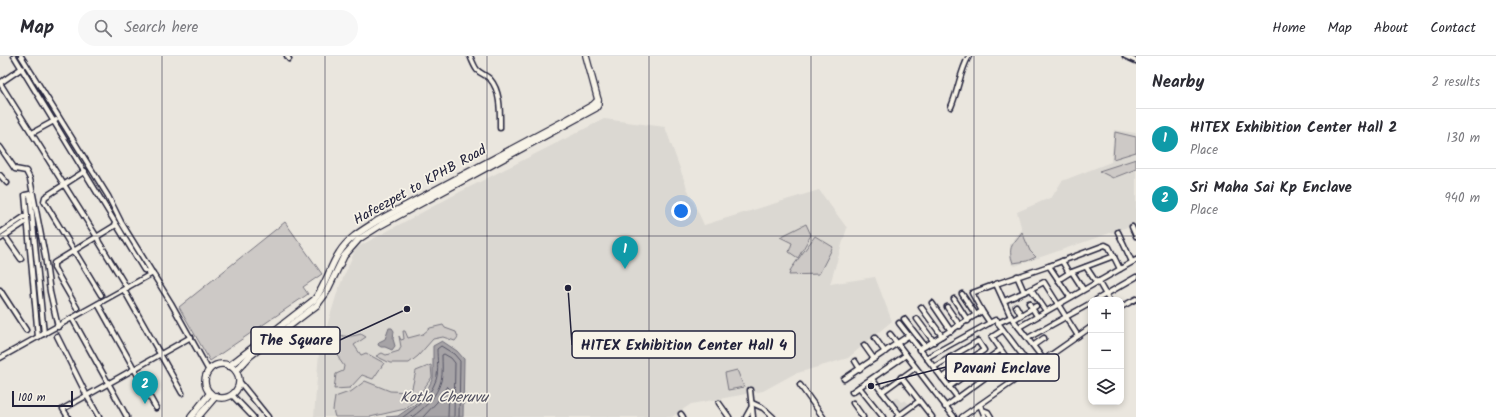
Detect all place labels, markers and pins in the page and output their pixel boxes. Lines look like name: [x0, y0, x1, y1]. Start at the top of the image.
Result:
pin: 1: [612, 236, 638, 269]
callout: The Square: [251, 327, 340, 354]
callout: HITEX Exhibition Center Hall 4: [572, 331, 795, 358]
callout: Pavani Enclave: [946, 354, 1059, 381]
pin: 2: [132, 371, 158, 404]

